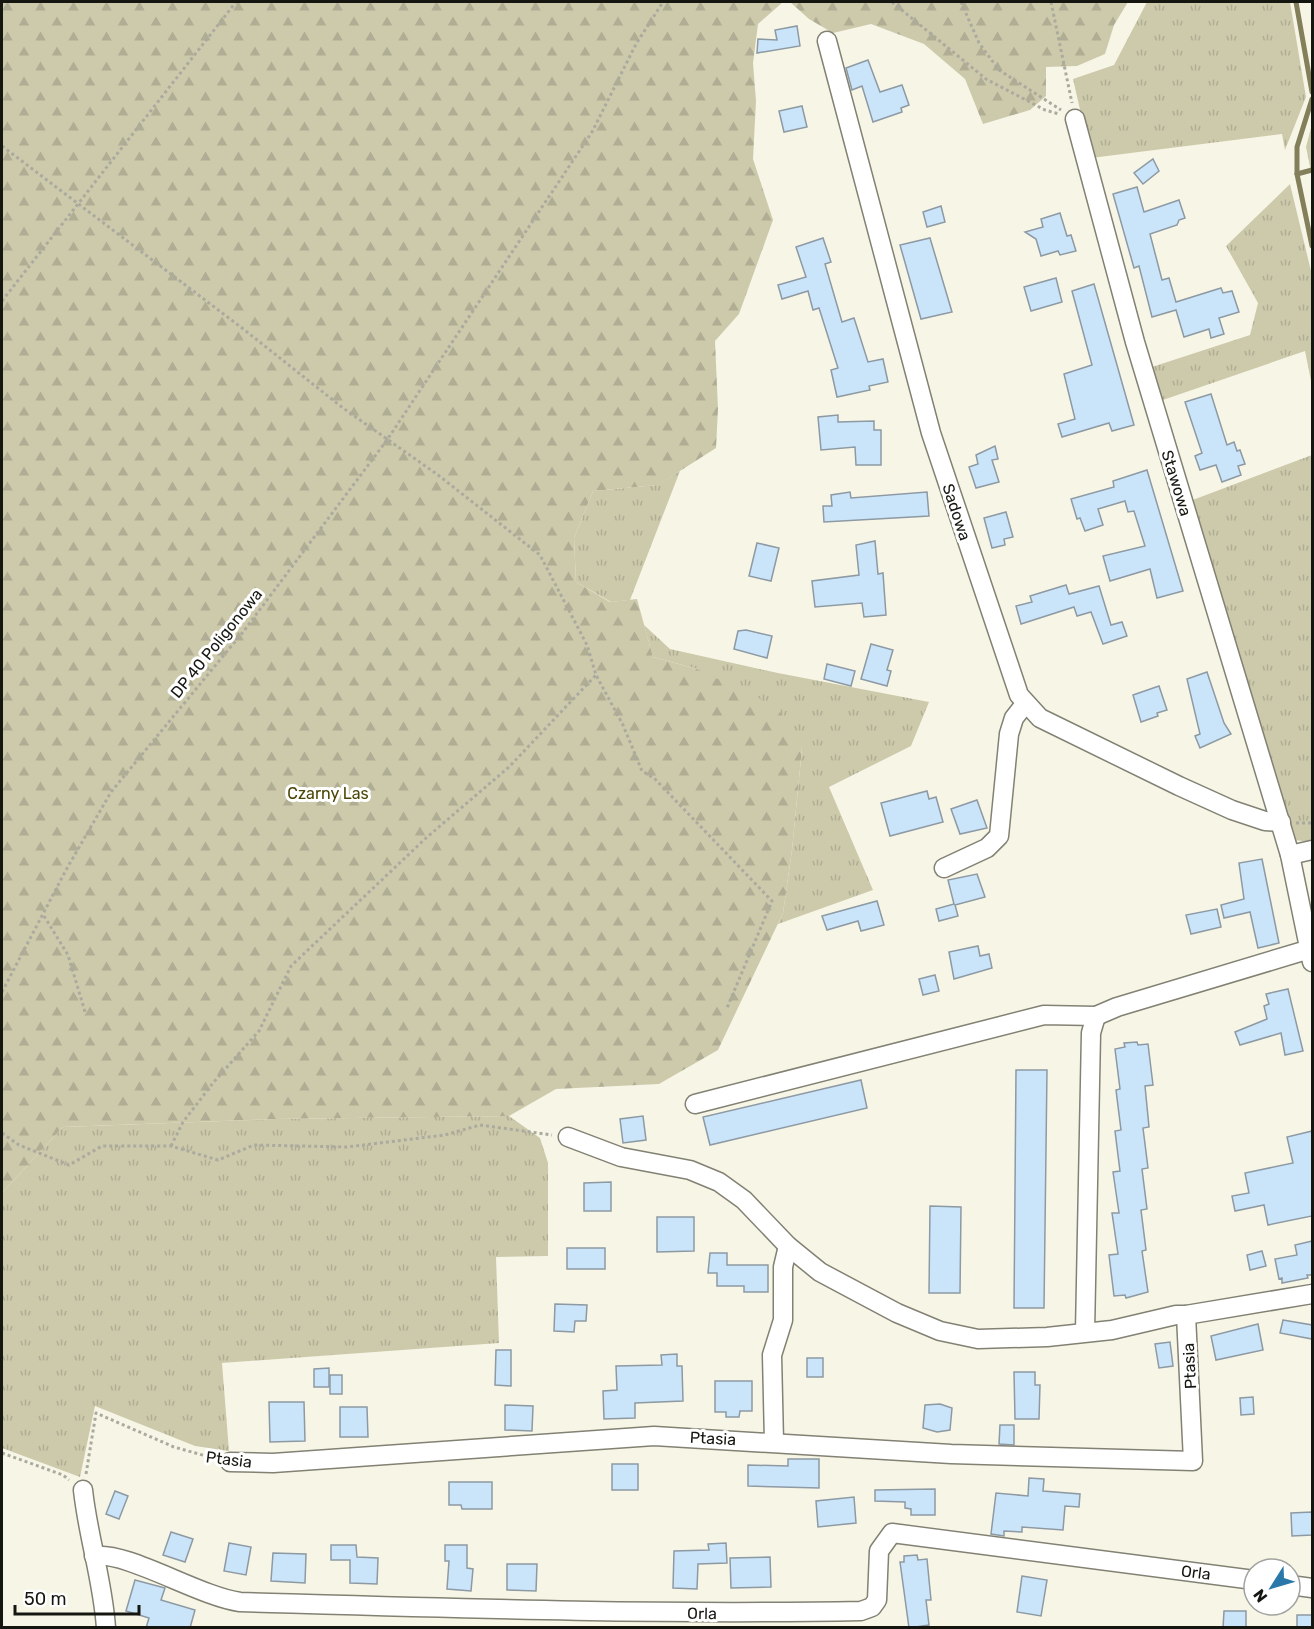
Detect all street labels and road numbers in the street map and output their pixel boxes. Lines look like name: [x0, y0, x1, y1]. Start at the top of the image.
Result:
street label: Stawowa: [1157, 448, 1196, 518]
street label: Sadowa: [938, 481, 975, 543]
street label: DP 40 Poligonowa: [167, 585, 266, 702]
street label: Ptasia: [1179, 1342, 1200, 1390]
street label: Ptasia: [689, 1428, 737, 1449]
street label: Ptasia: [205, 1447, 253, 1472]
street label: Orla: [1180, 1561, 1212, 1584]
street label: Orla: [687, 1604, 717, 1623]

